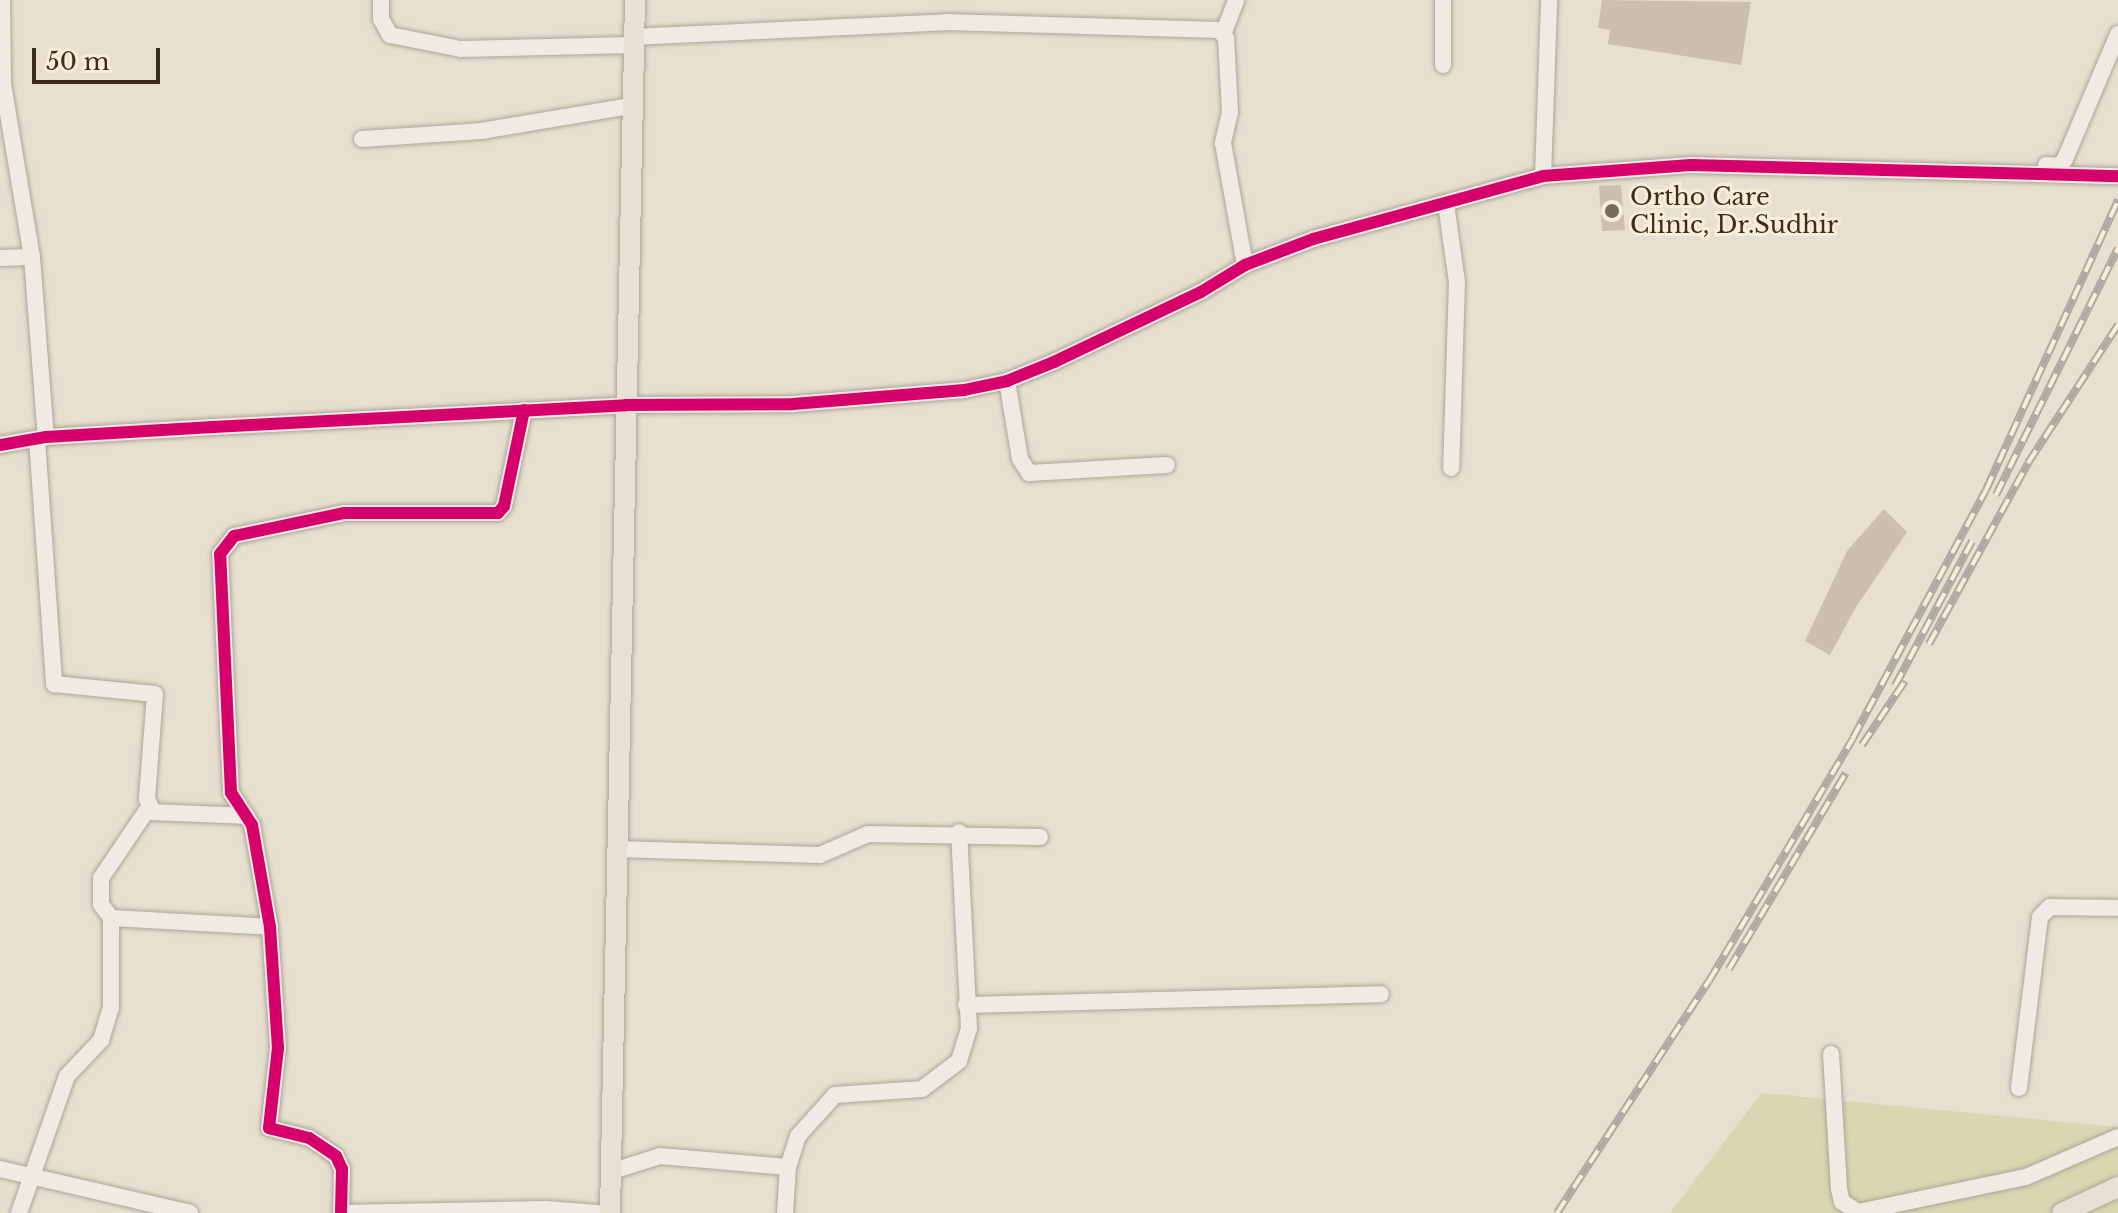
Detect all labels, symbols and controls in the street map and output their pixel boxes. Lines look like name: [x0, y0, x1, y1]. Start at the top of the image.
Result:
scale bar: [36, 32, 164, 82]
text: 50 m: [46, 47, 109, 76]
place label: Ortho Care Clinic, Dr.Sudhir: [1630, 183, 1838, 239]
marker: Ortho Care Clinic, Dr.Sudhir: [1601, 200, 1623, 222]

